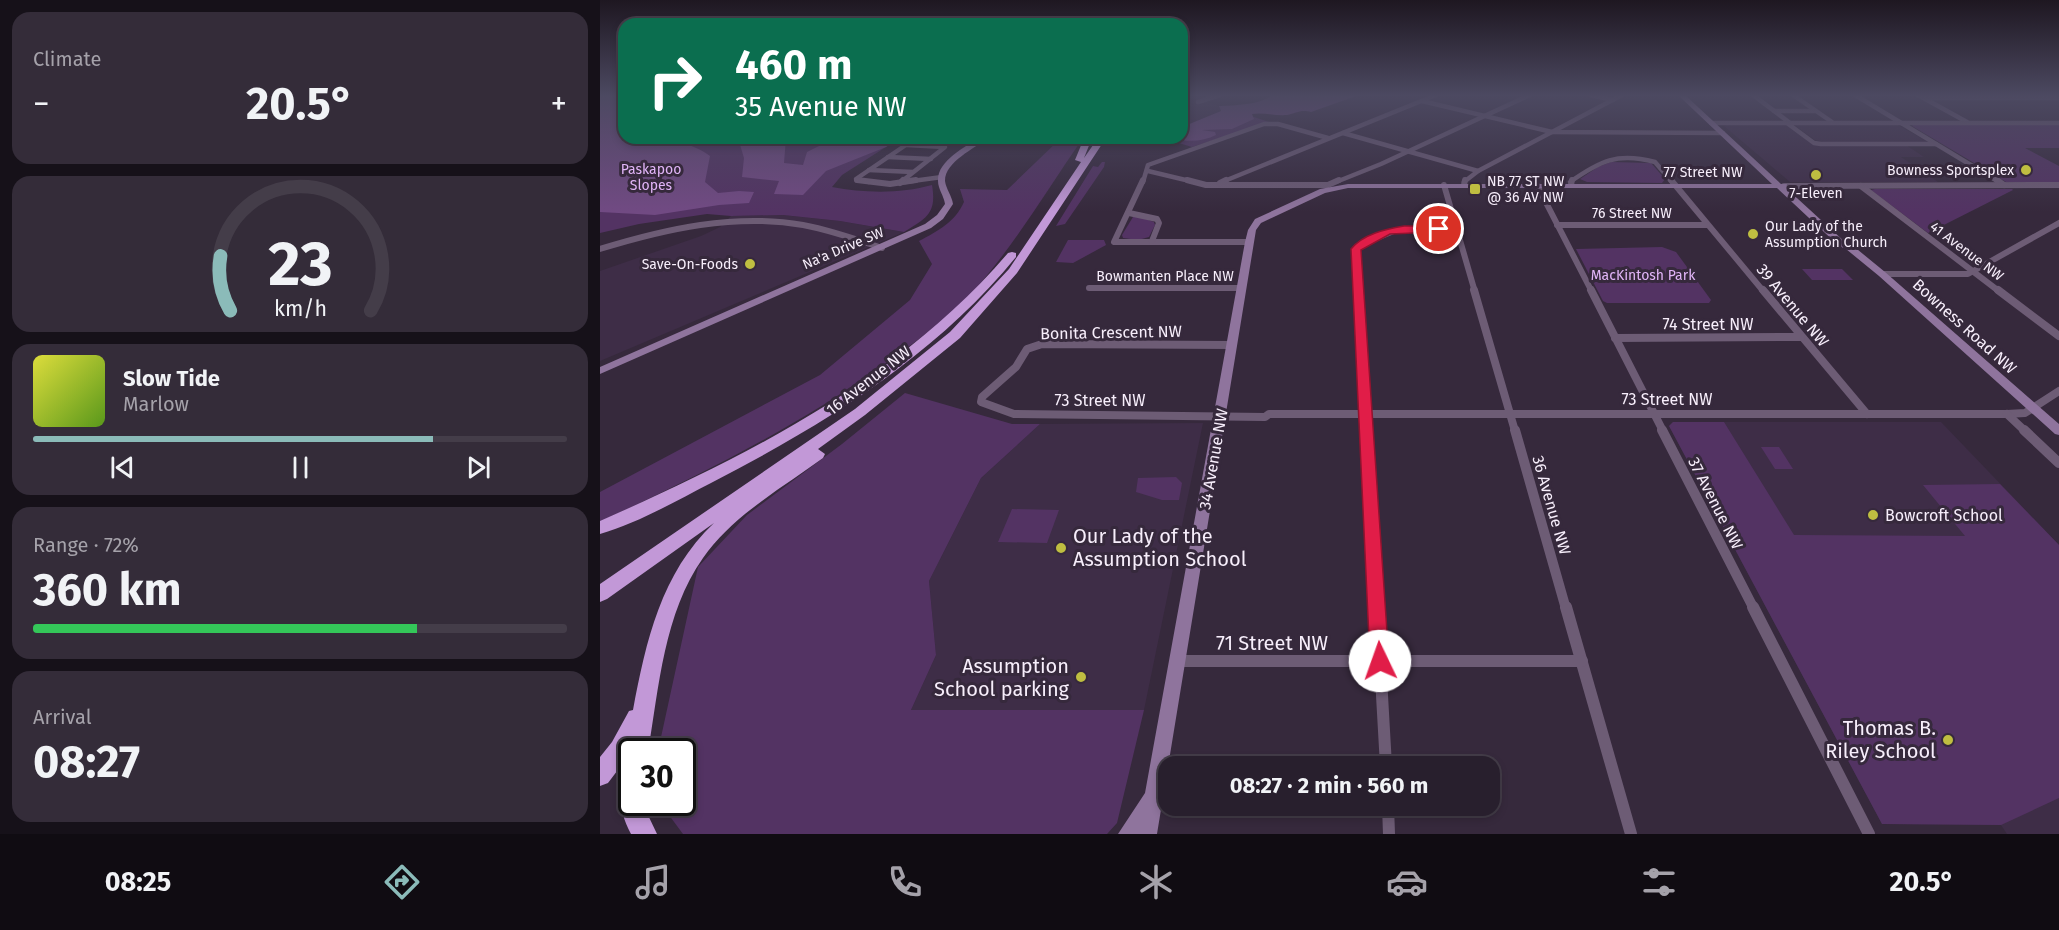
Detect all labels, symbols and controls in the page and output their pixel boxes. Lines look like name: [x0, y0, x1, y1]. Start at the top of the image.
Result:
text: 460 m: [735, 40, 852, 90]
icon: right: [636, 42, 714, 120]
text: Climate: [33, 47, 101, 71]
text: 20.5°: [246, 77, 354, 131]
text: −: [33, 84, 50, 124]
text: +: [551, 84, 567, 124]
text: 35 Avenue NW: [735, 91, 907, 123]
park label: Paskapoo Slopes: [621, 161, 681, 194]
place label: Bowness Sportsplex: [1887, 162, 2014, 179]
marker: Bowness Sportsplex: [2019, 163, 2033, 177]
street label: 77 Street NW: [1664, 164, 1743, 181]
marker: 7-Eleven: [1809, 168, 1823, 182]
place label: NB 77 ST NW @ 36 AV NW: [1487, 173, 1565, 206]
marker: NB 77 ST NW @ 36 AV NW: [1468, 182, 1482, 196]
place label: 7-Eleven: [1789, 185, 1843, 202]
pin: [1413, 203, 1464, 254]
street label: 76 Street NW: [1592, 205, 1672, 222]
icon: arrive: [1422, 212, 1455, 245]
place label: Our Lady of the Assumption Church: [1765, 218, 1887, 251]
street label: 41 Avenue NW: [1927, 218, 2007, 285]
street label: Na'a Drive SW: [800, 224, 887, 273]
text: 23: [268, 227, 332, 302]
marker: Our Lady of the Assumption Church: [1746, 227, 1760, 241]
place label: Save-On-Foods: [642, 256, 738, 273]
marker: Save-On-Foods: [743, 257, 757, 271]
street label: 39 Avenue NW: [1753, 260, 1833, 350]
park label: MacKintosh Park: [1591, 267, 1696, 284]
street label: Bowmanten Place NW: [1096, 268, 1234, 285]
street label: Bowness Road NW: [1909, 275, 2020, 378]
text: km/h: [273, 296, 327, 322]
street label: 74 Street NW: [1662, 315, 1754, 334]
street label: Bonita Crescent NW: [1040, 322, 1182, 343]
street label: 16 Avenue NW: [823, 342, 914, 419]
text: Slow Tide: [123, 365, 220, 392]
street label: 73 Street NW: [1622, 390, 1712, 409]
street label: 73 Street NW: [1055, 391, 1145, 410]
text: Marlow: [123, 392, 189, 416]
street label: 34 Avenue NW: [1195, 407, 1232, 511]
icon: previous: [106, 451, 139, 484]
icon: pause: [284, 451, 317, 484]
icon: next: [462, 451, 495, 484]
street label: 36 Avenue NW: [1528, 453, 1575, 557]
street label: 37 Avenue NW: [1684, 454, 1747, 552]
place label: Bowcroft School: [1885, 506, 2003, 525]
marker: Bowcroft School: [1866, 508, 1880, 522]
place label: Our Lady of the Assumption School: [1073, 524, 1247, 571]
text: Range · 72%: [33, 533, 139, 557]
marker: Our Lady of the Assumption School: [1054, 541, 1068, 555]
text: 360 km: [33, 563, 182, 617]
position arrow: [1348, 629, 1412, 693]
street label: 71 Street NW: [1216, 631, 1329, 655]
place label: Assumption School parking: [934, 654, 1070, 701]
marker: Assumption School parking: [1074, 670, 1088, 684]
text: Arrival: [33, 705, 92, 729]
place label: Thomas B. Riley School: [1825, 716, 1936, 763]
marker: Thomas B. Riley School: [1941, 733, 1955, 747]
text: 08:27: [33, 735, 140, 789]
speed limit sign: 30: [618, 738, 696, 816]
text: 08:27 · 2 min · 560 m: [1230, 772, 1428, 799]
icon: directions: [381, 861, 423, 903]
icon: music: [632, 861, 674, 903]
icon: phone: [884, 861, 926, 903]
icon: climate: [1135, 861, 1177, 903]
icon: car: [1386, 861, 1428, 903]
icon: filters: [1638, 861, 1680, 903]
text: 08:25: [105, 866, 171, 898]
text: 20.5°: [1889, 866, 1954, 898]

